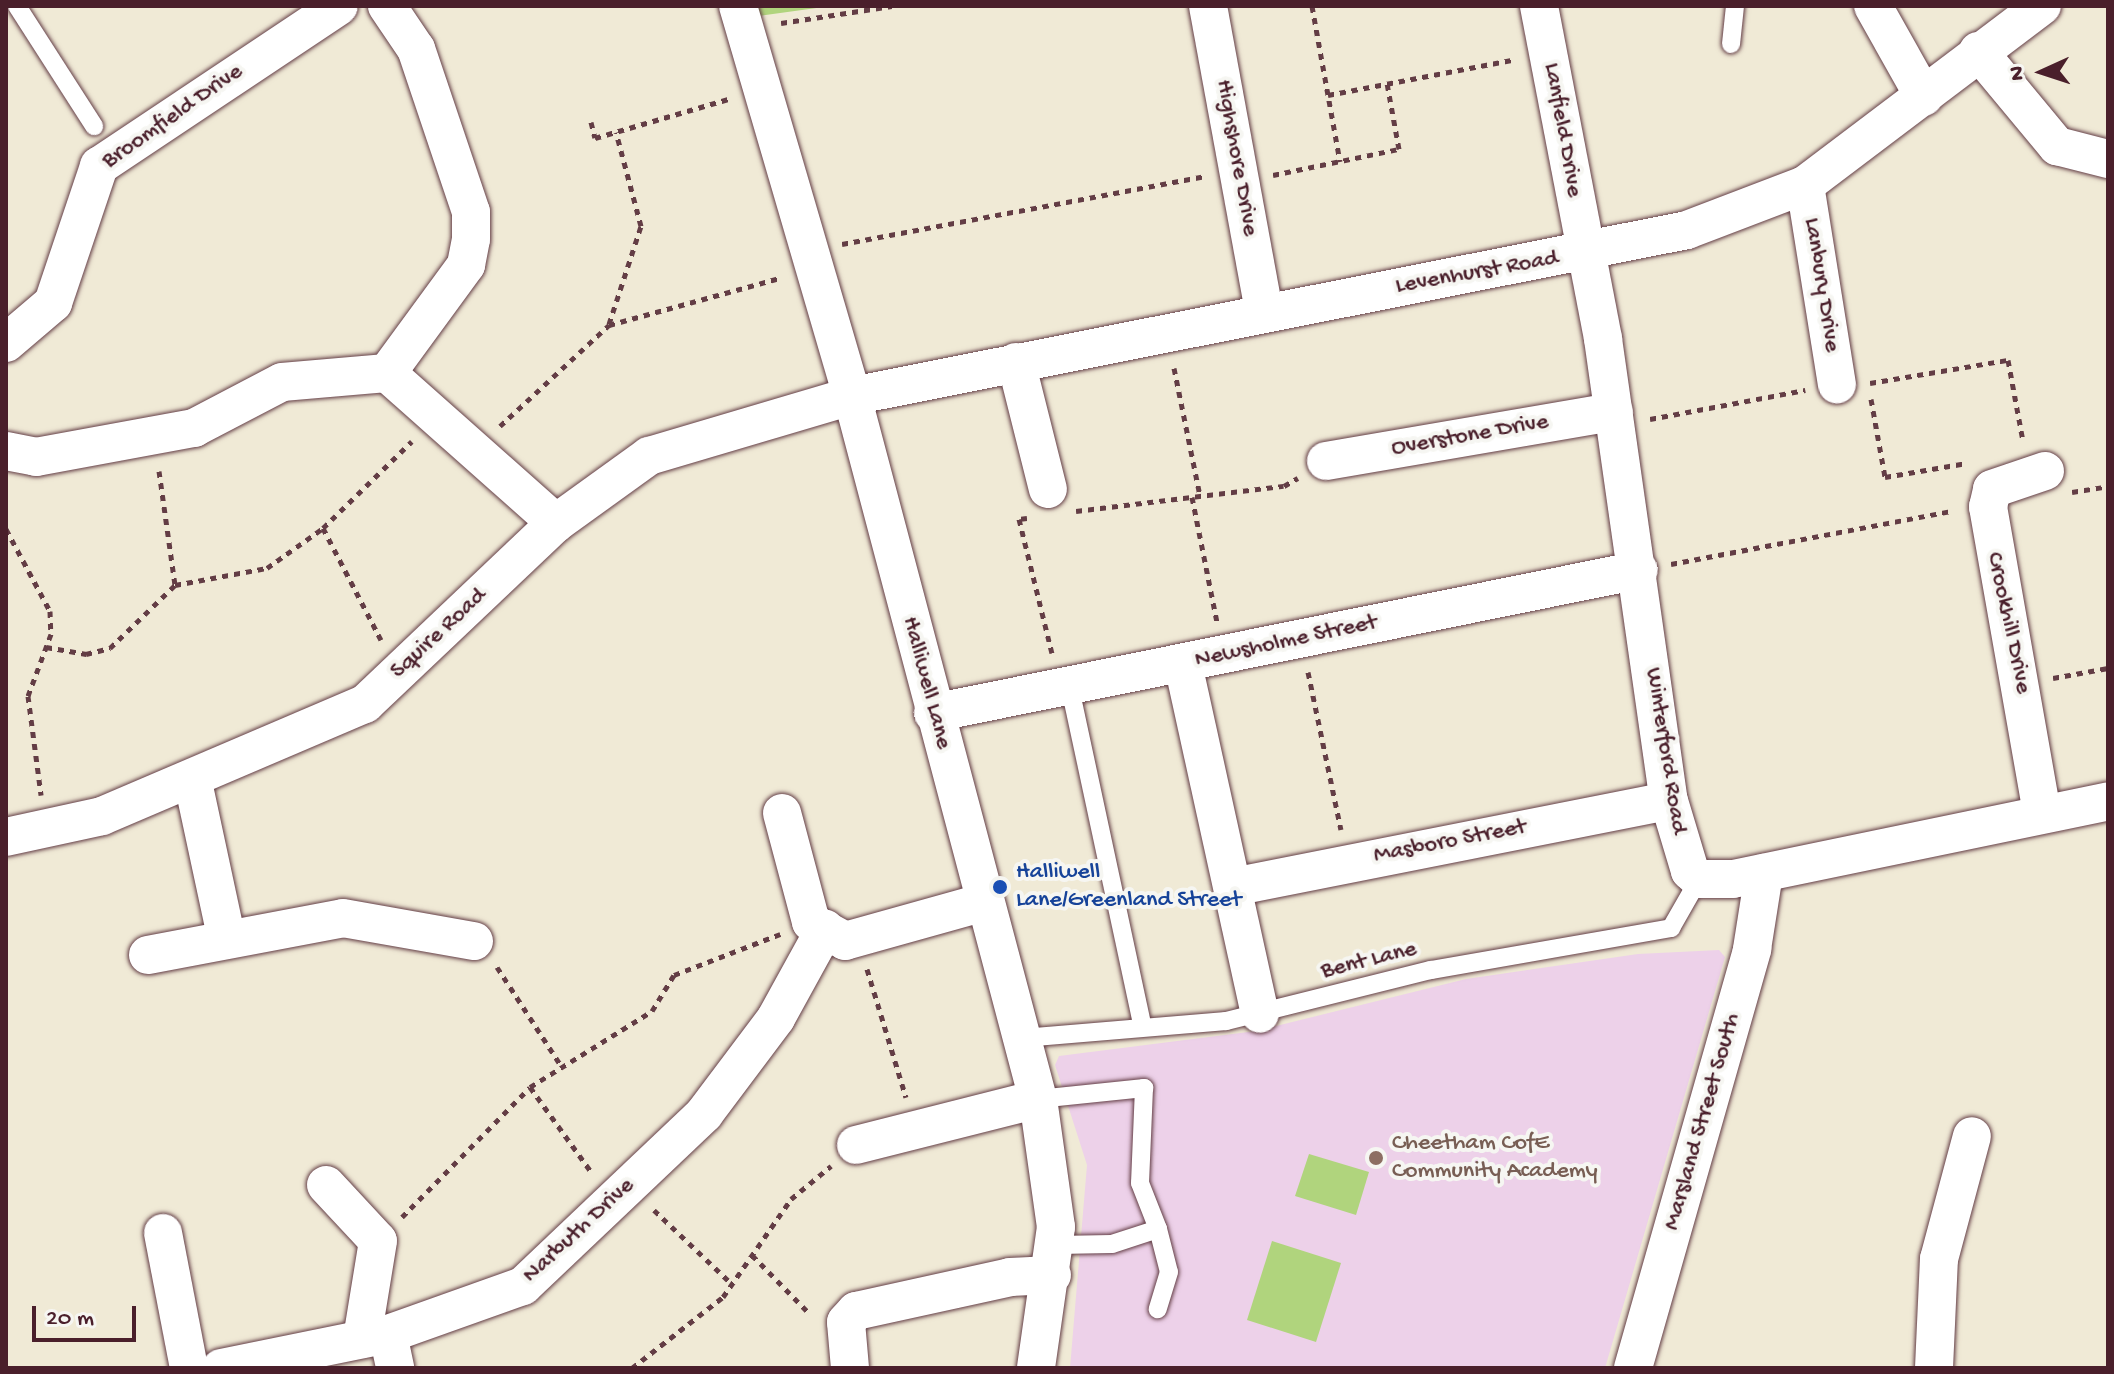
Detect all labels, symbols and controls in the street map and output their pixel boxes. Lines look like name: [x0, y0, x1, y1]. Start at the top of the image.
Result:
north arrow: [2002, 32, 2082, 112]
street label: Broomfield Drive: [97, 58, 249, 176]
street label: Lanfield Drive: [1536, 61, 1588, 199]
text: N: [2005, 65, 2031, 81]
street label: Highshore Drive: [1208, 77, 1264, 239]
street label: Lanbury Drive: [1796, 216, 1846, 354]
street label: Levenhurst Road: [1393, 244, 1561, 302]
street label: Overstone Drive: [1389, 408, 1551, 464]
street label: Crookhill Drive: [1979, 550, 2037, 696]
street label: Squire Road: [385, 582, 493, 686]
street label: Newsholme Street: [1192, 609, 1380, 675]
street label: Halliwell Lane: [894, 614, 958, 752]
street label: Winterford Road: [1638, 666, 1692, 836]
street label: Masboro Street: [1371, 813, 1529, 871]
place label: Halliwell Lane/Greenland Street: [1016, 859, 1241, 915]
marker: Halliwell Lane/Greenland Street: [991, 878, 1009, 896]
street label: Bent Lane: [1318, 935, 1420, 987]
street label: Marsland Street South: [1658, 1010, 1748, 1234]
place label: Cheetham CofE Community Academy: [1392, 1130, 1598, 1186]
marker: Cheetham CofE Community Academy: [1367, 1149, 1385, 1167]
street label: Narbuth Drive: [517, 1172, 641, 1290]
scale bar: [36, 1290, 140, 1340]
text: 20 m: [46, 1305, 94, 1334]

